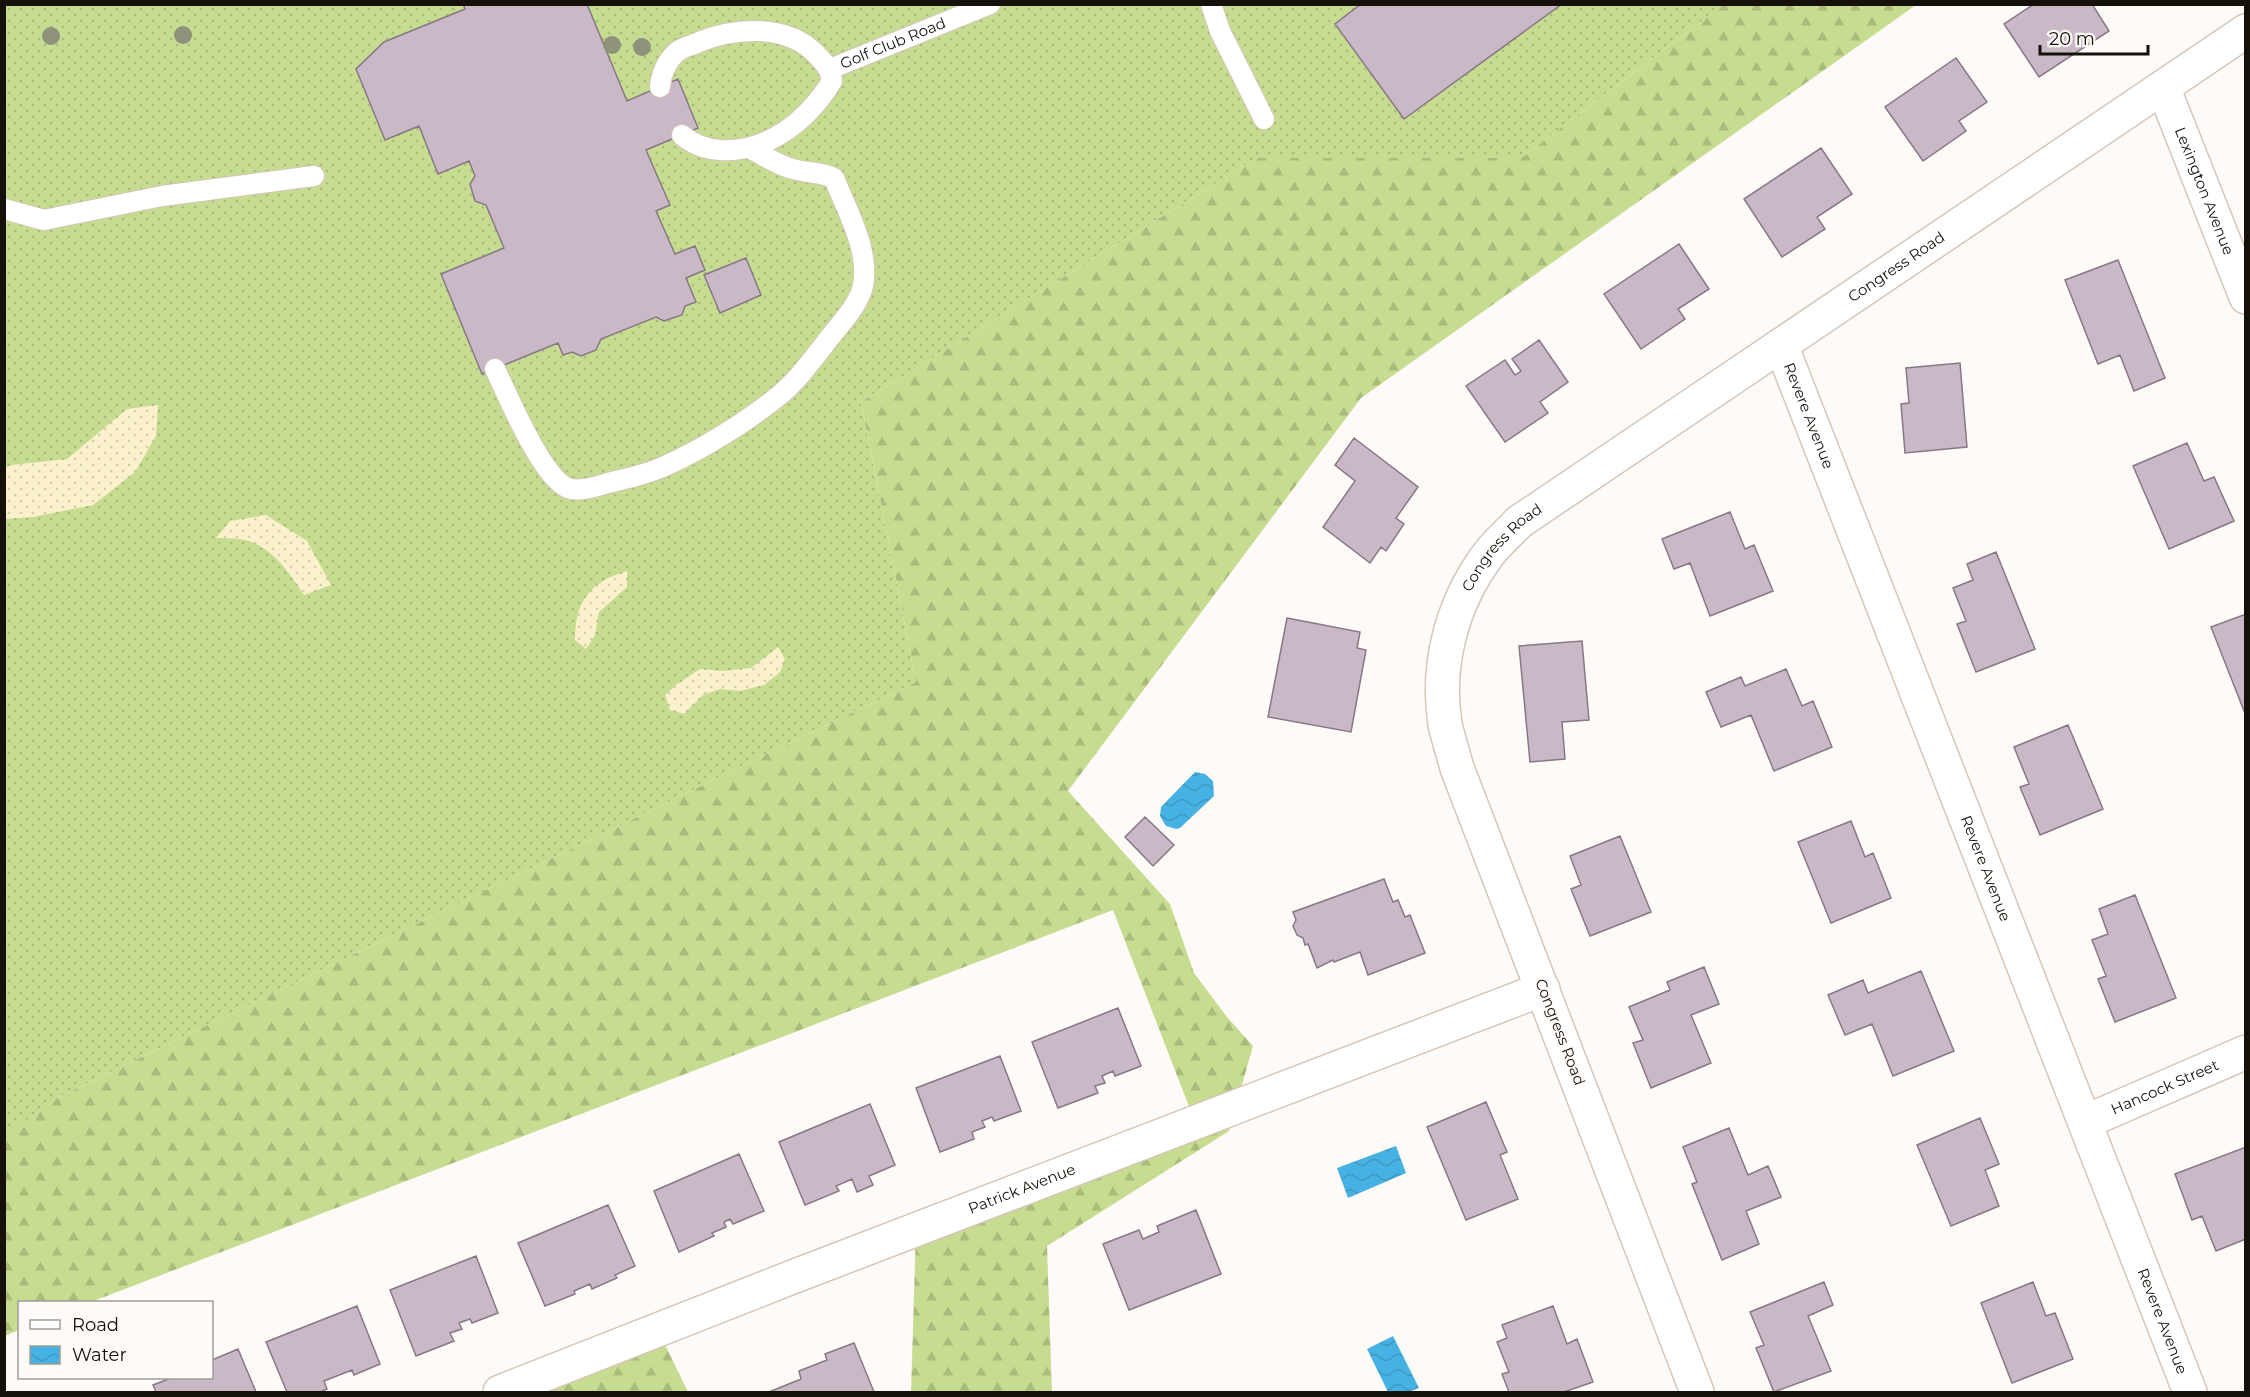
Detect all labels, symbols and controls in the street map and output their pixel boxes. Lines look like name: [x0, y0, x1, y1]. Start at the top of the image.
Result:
street label: Golf Club Road: [837, 13, 948, 73]
scale bar: [2040, 18, 2148, 56]
text: 20 m: [2049, 28, 2095, 50]
street label: Lexington Avenue: [2171, 124, 2238, 258]
street label: Congress Road: [1844, 227, 1948, 306]
street label: Revere Avenue: [1780, 360, 1838, 471]
street label: Congress Road: [1457, 499, 1546, 595]
street label: Revere Avenue: [1957, 813, 2015, 924]
street label: Congress Road: [1531, 976, 1590, 1088]
street label: Hancock Street: [2108, 1055, 2221, 1119]
street label: Patrick Avenue: [965, 1159, 1078, 1218]
street label: Revere Avenue: [2134, 1265, 2192, 1377]
legend: [18, 1301, 213, 1379]
text: Road: [72, 1314, 119, 1336]
text: Water: [72, 1344, 127, 1366]

